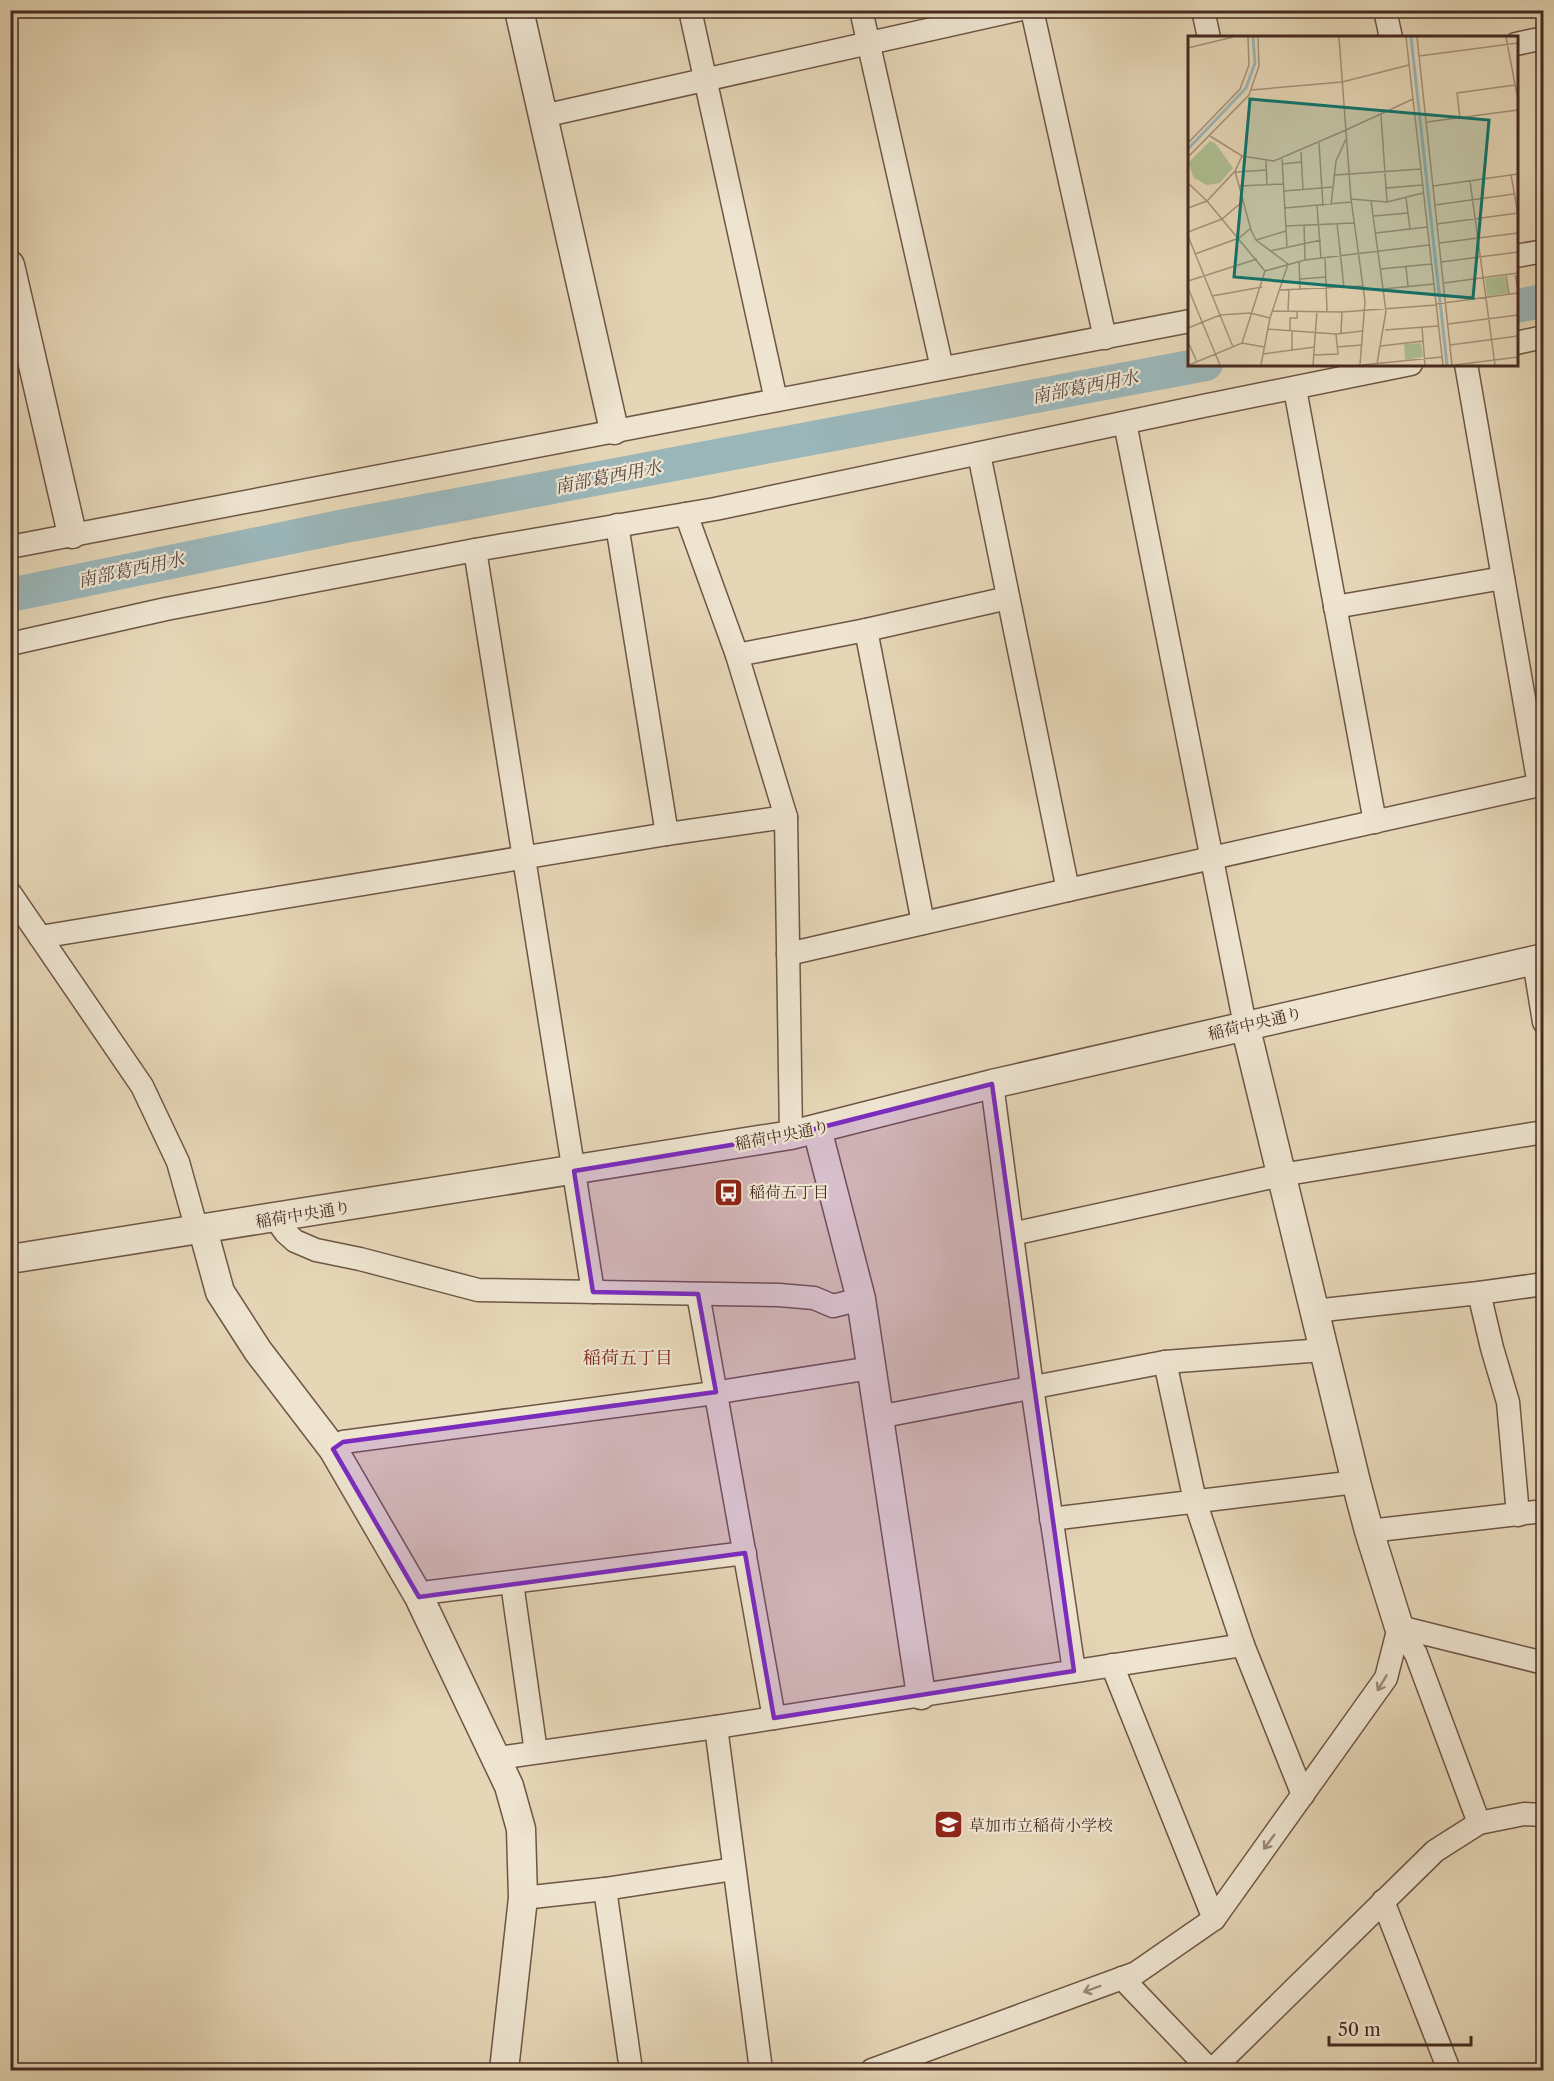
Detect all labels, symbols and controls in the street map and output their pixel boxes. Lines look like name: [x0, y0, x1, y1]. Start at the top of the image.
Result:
inset map: [1188, 36, 1518, 366]
water label: 南部葛西用水: [1030, 366, 1142, 408]
water label: 南部葛西用水: [553, 456, 665, 498]
water label: 南部葛西用水: [76, 548, 188, 592]
street label: 稲荷中央通り: [1206, 1002, 1304, 1044]
street label: 稲荷中央通り: [733, 1116, 831, 1154]
bus stop icon: 稲荷五丁目: [712, 1176, 744, 1208]
place label: 稲荷五丁目: [749, 1182, 829, 1202]
street label: 稲荷中央通り: [254, 1197, 352, 1231]
district label: 稲荷五丁目: [583, 1347, 673, 1369]
one-way arrow: [1376, 1674, 1388, 1691]
school or university icon: 草加市立稲荷小学校: [932, 1809, 964, 1841]
place label: 草加市立稲荷小学校: [969, 1815, 1113, 1835]
one-way arrow: [1263, 1833, 1275, 1849]
one-way arrow: [1083, 1985, 1102, 1996]
scale bar: [1329, 2009, 1472, 2047]
text: 50 m: [1338, 2019, 1381, 2041]

